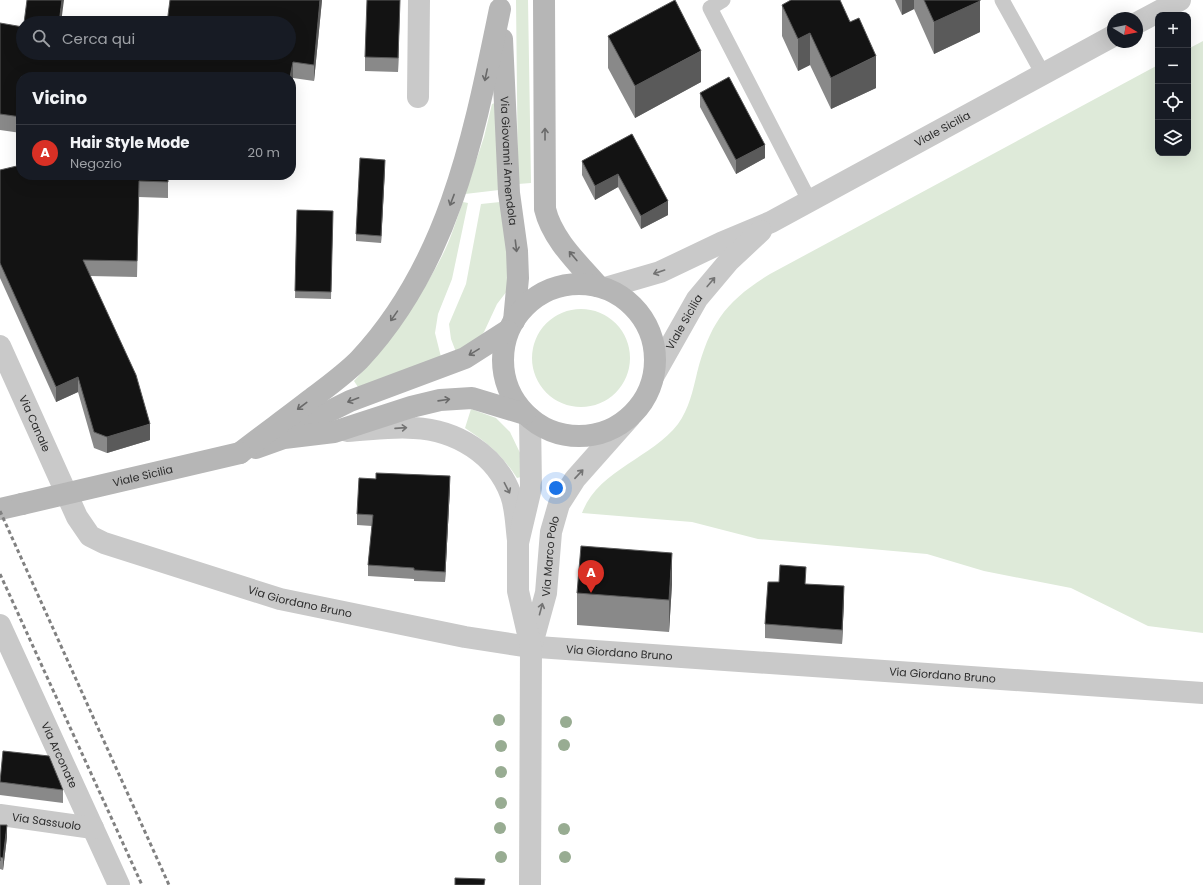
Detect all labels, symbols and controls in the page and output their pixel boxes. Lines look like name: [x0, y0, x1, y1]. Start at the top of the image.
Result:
north arrow: [1107, 12, 1143, 48]
map controls: [1155, 12, 1191, 156]
button: +: [1155, 12, 1191, 48]
search box: [16, 16, 296, 60]
icon: search: [30, 27, 52, 49]
text: Cerca qui: [62, 28, 135, 49]
button: −: [1155, 48, 1191, 84]
one-way arrow: [482, 68, 490, 81]
button: locate: [1155, 84, 1191, 120]
text: Vicino: [32, 86, 87, 110]
street label: Via Giovanni Amendola: [497, 96, 521, 226]
street label: Viale Sicilia: [911, 107, 973, 151]
button: layers: [1155, 120, 1191, 156]
one-way arrow: [541, 128, 549, 141]
text: Hair Style Mode: [70, 132, 190, 153]
text: A: [40, 143, 50, 162]
text: 20 m: [247, 143, 280, 162]
text: Negozio: [70, 154, 122, 173]
one-way arrow: [447, 193, 455, 205]
one-way arrow: [512, 239, 520, 252]
one-way arrow: [568, 251, 577, 261]
one-way arrow: [652, 269, 665, 276]
one-way arrow: [706, 276, 715, 287]
street label: Viale Sicilia: [662, 290, 706, 353]
one-way arrow: [390, 310, 398, 321]
one-way arrow: [468, 349, 480, 357]
street label: Via Canale: [15, 393, 55, 455]
one-way arrow: [348, 396, 360, 404]
one-way arrow: [437, 396, 450, 404]
one-way arrow: [296, 402, 307, 410]
one-way arrow: [394, 424, 407, 431]
street label: Viale Sicilia: [111, 461, 175, 491]
one-way arrow: [575, 469, 584, 479]
your location: [546, 478, 566, 498]
one-way arrow: [504, 482, 511, 494]
street label: Via Marco Polo: [538, 514, 563, 597]
pin: A: [578, 560, 604, 593]
street label: Via Giordano Bruno: [246, 581, 354, 622]
one-way arrow: [538, 603, 546, 616]
street label: Via Giordano Bruno: [565, 641, 673, 664]
street label: Via Giordano Bruno: [889, 663, 996, 687]
street label: Via Arconate: [37, 719, 82, 791]
street label: Via Sassuolo: [11, 809, 82, 834]

